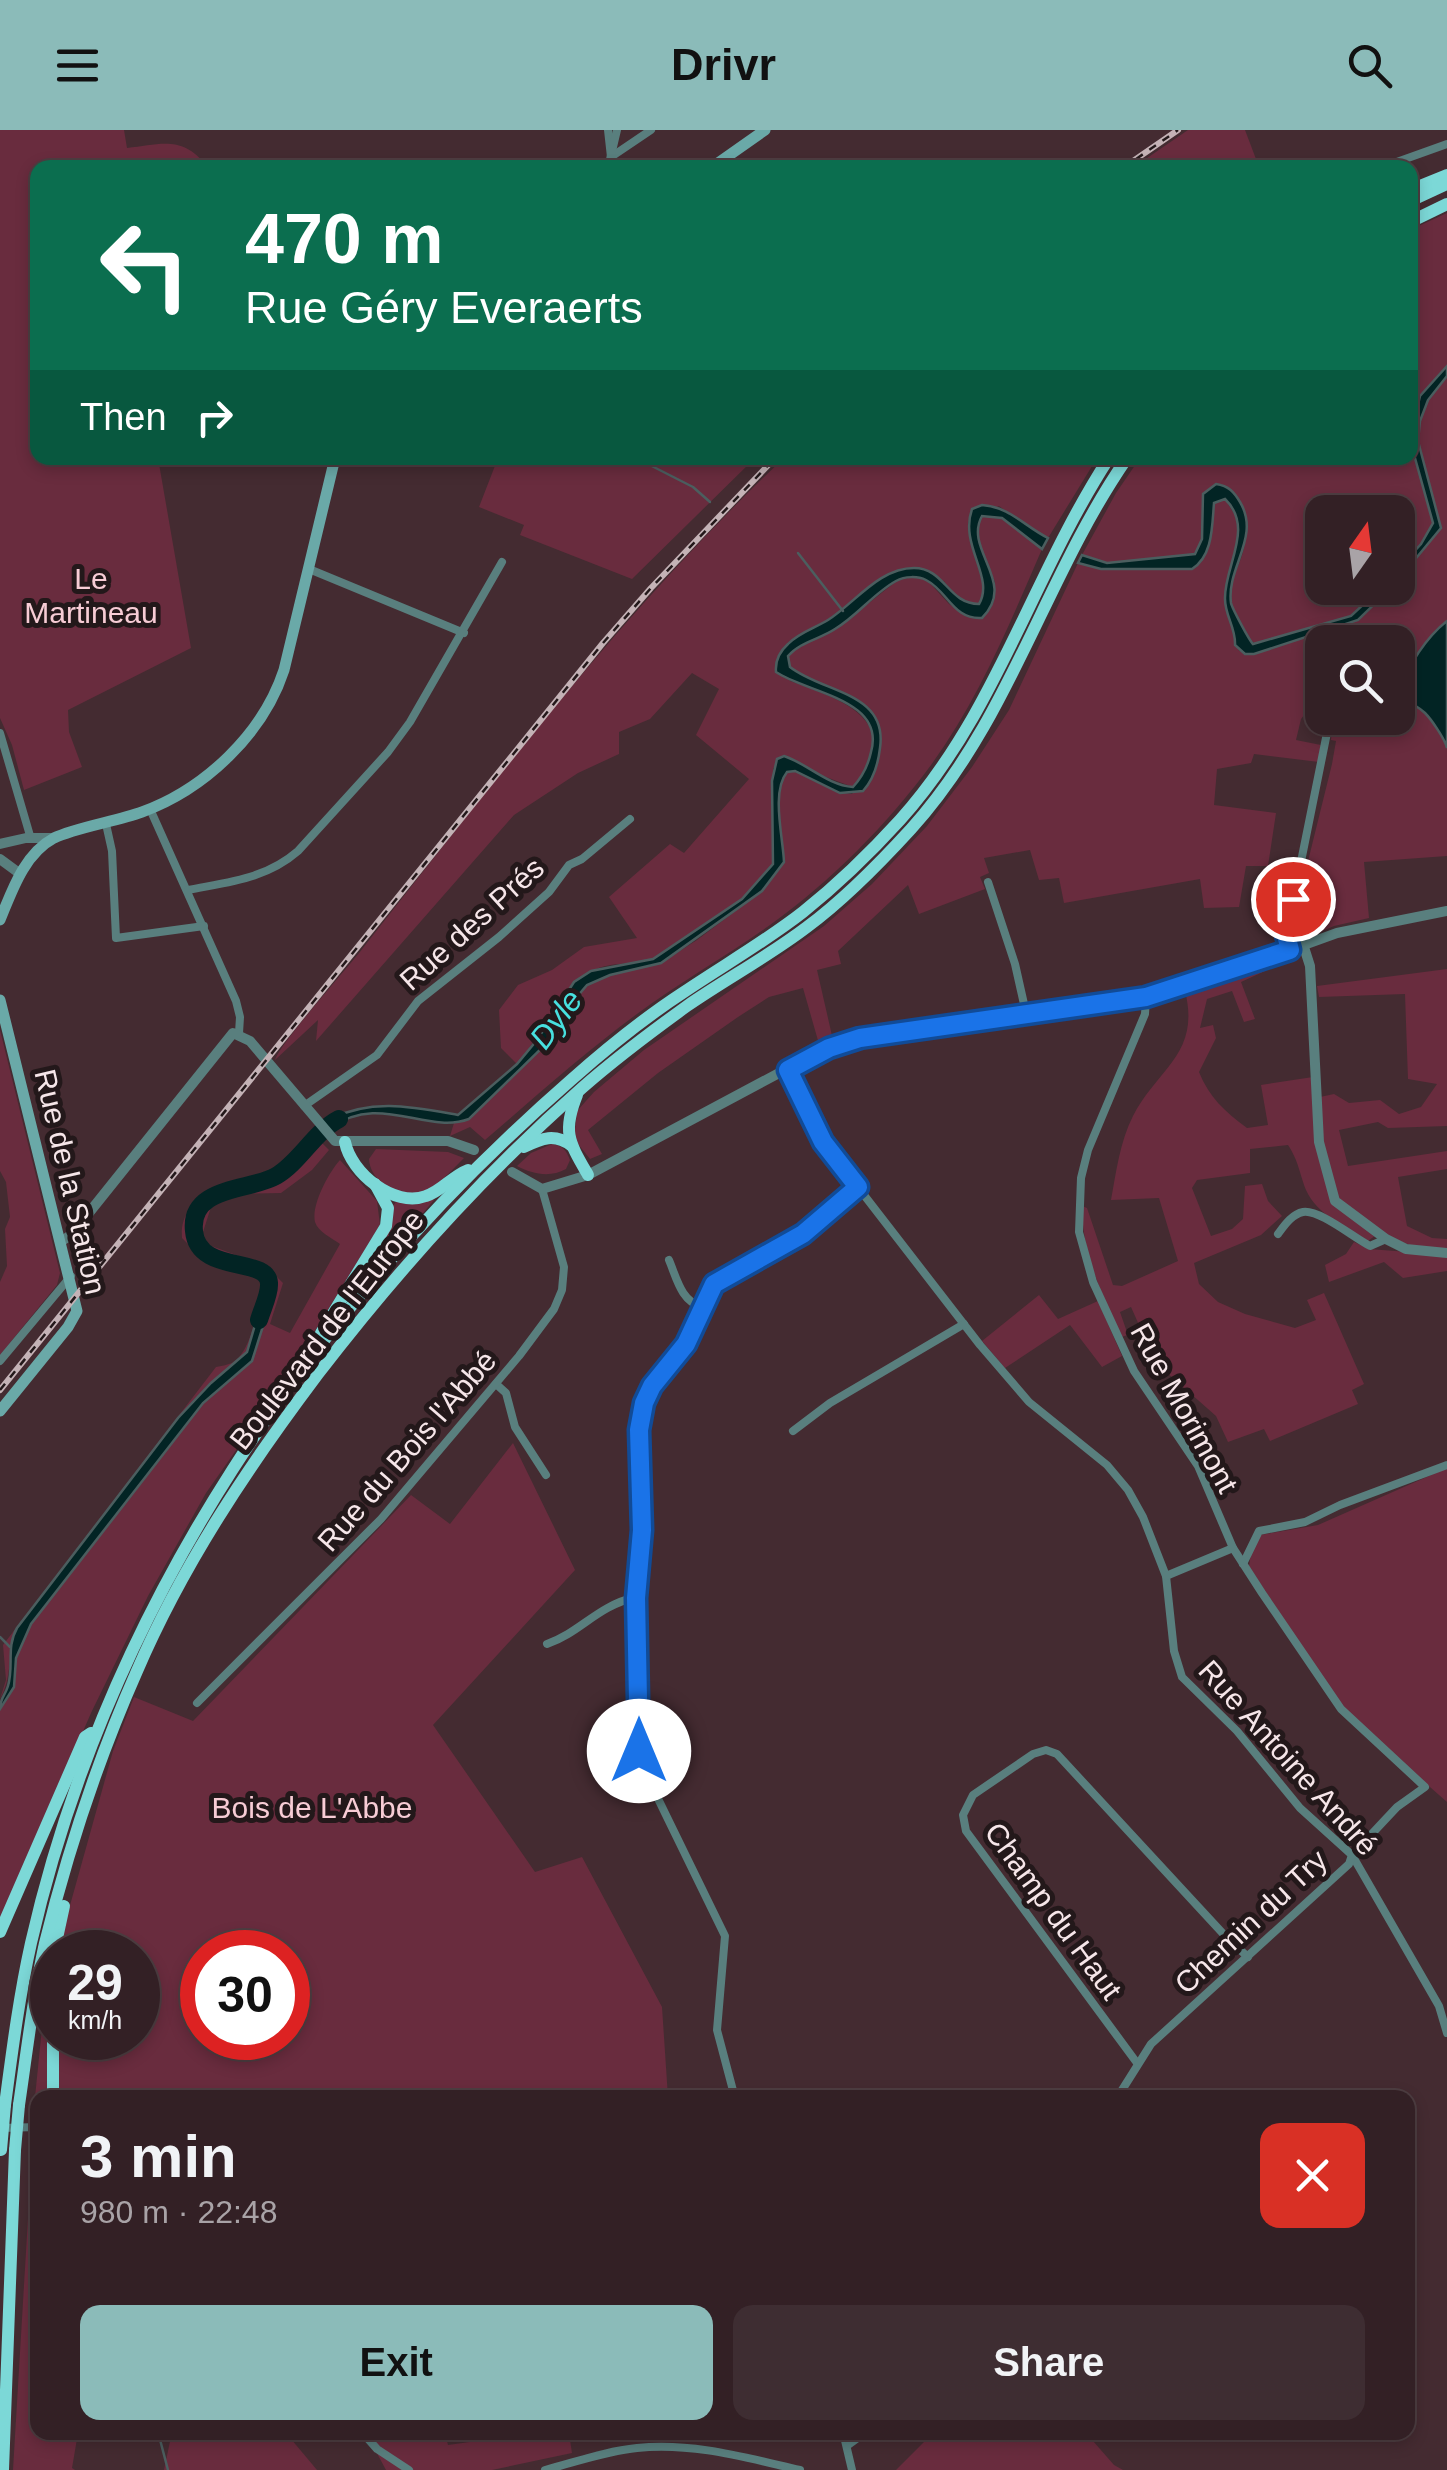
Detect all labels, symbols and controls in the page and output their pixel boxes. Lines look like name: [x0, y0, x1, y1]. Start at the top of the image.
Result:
icon: menu: [50, 38, 105, 93]
icon: search: [1342, 38, 1397, 93]
text: Drivr: [671, 39, 776, 90]
icon: left: [80, 200, 210, 330]
text: 470 m: [245, 200, 443, 278]
text: Rue Géry Everaerts: [245, 282, 643, 333]
icon: right: [187, 390, 242, 445]
text: Then: [80, 396, 167, 438]
north arrow: [1305, 495, 1415, 605]
map controls: [1305, 495, 1415, 735]
park label: Le Martineau: [24, 562, 158, 629]
button: search: [1305, 625, 1415, 735]
street label: Rue des Prés: [393, 851, 550, 997]
pin: [1251, 857, 1336, 942]
icon: arrive: [1266, 872, 1321, 927]
water label: Dyle: [522, 983, 590, 1055]
street label: Rue de la Station: [29, 1066, 112, 1298]
street label: Boulevard de l'Europe: [223, 1204, 430, 1456]
street label: Rue Morimont: [1124, 1317, 1245, 1499]
street label: Rue du Bois l'Abbé: [311, 1344, 502, 1557]
street label: Rue Antoine André: [1192, 1654, 1384, 1862]
position arrow: [587, 1699, 691, 1803]
park label: Bois de L'Abbe: [212, 1791, 412, 1824]
street label: Champ du Haut: [978, 1816, 1129, 2006]
street label: Chemin du Try: [1168, 1843, 1333, 2000]
speed limit sign: 30: [180, 1930, 310, 2060]
text: 29: [67, 1955, 123, 2011]
text: km/h: [68, 2006, 122, 2034]
text: 3 min: [80, 2123, 237, 2190]
button: close: [1260, 2123, 1365, 2228]
text: 980 m · 22:48: [80, 2194, 277, 2230]
button: Exit: [80, 2305, 713, 2420]
button: Share: [733, 2305, 1365, 2420]

